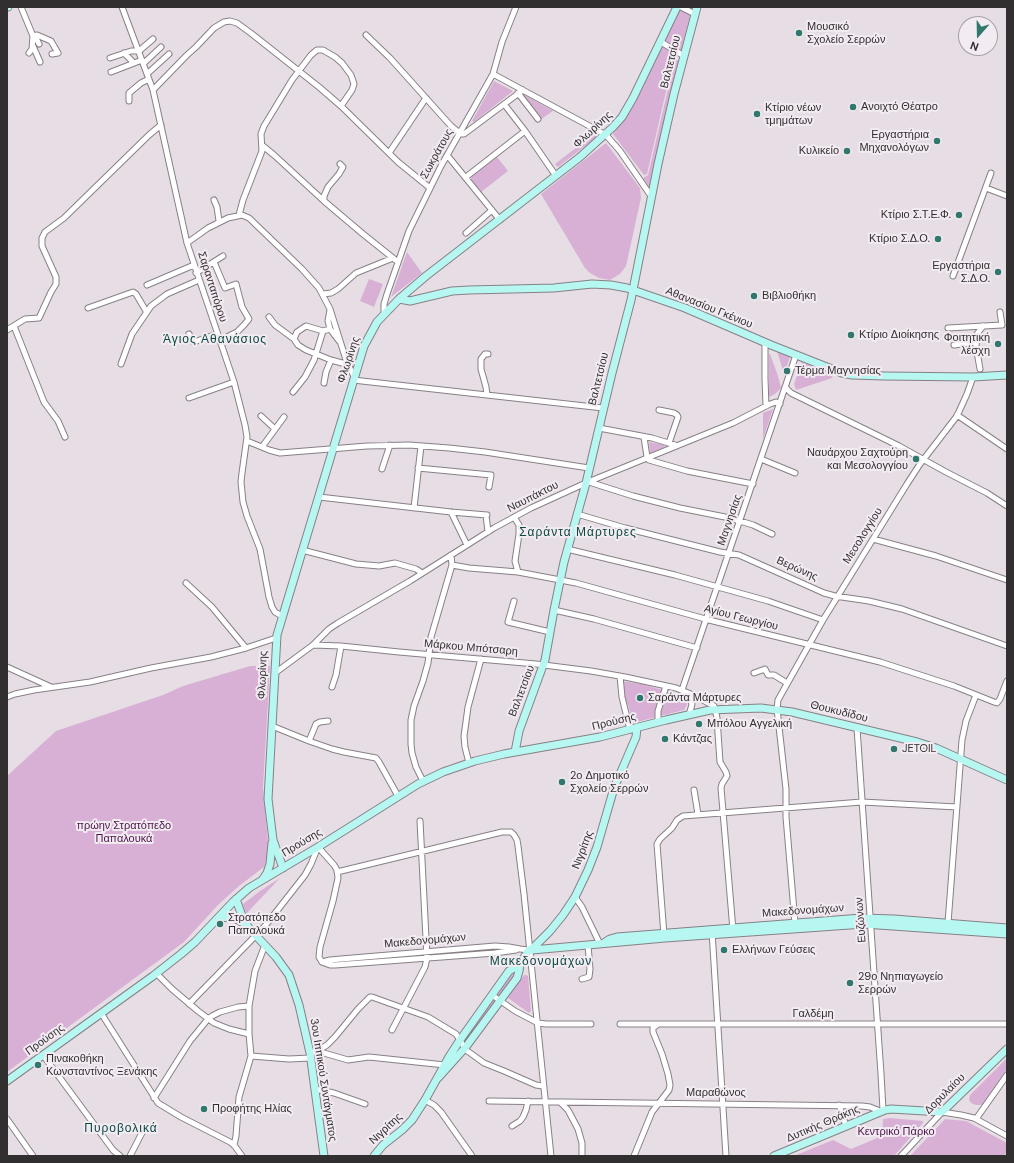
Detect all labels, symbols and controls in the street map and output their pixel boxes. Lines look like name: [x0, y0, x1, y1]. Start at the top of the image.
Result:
north arrow: [958, 16, 998, 56]
place label: Μουσικό Σχολείο Σερρών: [807, 20, 885, 46]
marker: Μουσικό Σχολείο Σερρών: [794, 28, 804, 38]
street label: Βαλτετσίου: [658, 34, 684, 90]
text: N: [968, 38, 980, 54]
place label: Ανοιχτό Θέατρο: [861, 100, 938, 114]
place label: Κτίριο νέων τμημάτων: [765, 101, 821, 127]
marker: Ανοιχτό Θέατρο: [848, 102, 858, 112]
street label: Φλωρίνης: [571, 109, 615, 151]
marker: Κτίριο νέων τμημάτων: [752, 109, 762, 119]
street label: Σωκράτους: [418, 127, 456, 181]
place label: Εργαστήρια Μηχανολόγων: [859, 128, 929, 154]
marker: Εργαστήρια Μηχανολόγων: [932, 136, 942, 146]
place label: Κυλικείο: [799, 144, 839, 158]
marker: Κυλικείο: [842, 146, 852, 156]
place label: Κτίριο Σ.Τ.Ε.Φ.: [881, 208, 951, 222]
marker: Κτίριο Σ.Τ.Ε.Φ.: [954, 210, 964, 220]
place label: Κτίριο Σ.Δ.Ο.: [869, 232, 930, 246]
marker: Κτίριο Σ.Δ.Ο.: [933, 234, 943, 244]
street label: Σαρανταπόρου: [194, 250, 230, 324]
place label: Εργαστήρια Σ.Δ.Ο.: [932, 259, 990, 285]
marker: Εργαστήρια Σ.Δ.Ο.: [993, 267, 1003, 277]
street label: Αθανασίου Γκένιου: [664, 285, 754, 331]
place label: Βιβλιοθήκη: [762, 289, 816, 303]
marker: Βιβλιοθήκη: [749, 291, 759, 301]
place label: Κτίριο Διοίκησης: [859, 328, 939, 342]
marker: Κτίριο Διοίκησης: [846, 330, 856, 340]
place label: Φοιτητική λέσχη: [944, 331, 990, 357]
district label: Άγιος Αθανάσιος: [163, 333, 267, 347]
street label: Φλωρίνης: [335, 335, 363, 385]
marker: Φοιτητική λέσχη: [993, 339, 1003, 349]
street label: Βαλτετσίου: [586, 351, 612, 407]
place label: Τέρμα Μαγνησίας: [795, 364, 881, 378]
marker: Τέρμα Μαγνησίας: [782, 366, 792, 376]
place label: Ναυάρχου Σαχτούρη και Μεσολογγίου: [807, 446, 908, 472]
marker: Ναυάρχου Σαχτούρη και Μεσολογγίου: [911, 454, 921, 464]
street label: Ναυπάκτου: [505, 478, 561, 516]
street label: Μαγνησίας: [715, 493, 745, 547]
street label: Μεσολογγίου: [841, 505, 885, 567]
district label: Σαράντα Μάρτυρες: [519, 526, 637, 540]
street label: Βερώνης: [774, 554, 820, 584]
street label: Αγίου Γεωργίου: [703, 602, 779, 634]
street label: Μάρκου Μπότσαρη: [424, 637, 518, 659]
street label: Φλωρίνης: [256, 651, 270, 699]
street label: Βαλτετσίου: [506, 663, 538, 719]
place label: Σαράντα Μάρτυρες: [648, 691, 741, 705]
marker: Σαράντα Μάρτυρες: [635, 693, 645, 703]
street label: Θουκυδίδου: [809, 698, 869, 726]
street label: Προύσης: [591, 710, 637, 734]
place label: Μπόλου Αγγελική: [707, 717, 792, 731]
marker: Μπόλου Αγγελική: [694, 719, 704, 729]
place label: Κάντζας: [673, 732, 712, 746]
marker: Κάντζας: [660, 734, 670, 744]
place label: JETOIL: [902, 742, 936, 756]
marker: JETOIL: [889, 744, 899, 754]
place label: 2ο Δημοτικό Σχολείο Σερρών: [570, 769, 648, 795]
marker: 2ο Δημοτικό Σχολείο Σερρών: [557, 777, 567, 787]
park label: πρώην Στρατόπεδο Παπαλουκά: [77, 819, 171, 845]
street label: Προύσης: [280, 826, 324, 860]
street label: Νιγρίτης: [570, 829, 596, 871]
street label: Ευζώνων: [853, 897, 869, 943]
street label: Μακεδονομάχων: [762, 902, 844, 920]
place label: Στρατόπεδο Παπαλουκά: [228, 911, 286, 937]
marker: Στρατόπεδο Παπαλουκά: [215, 919, 225, 929]
street label: Μακεδονομάχων: [384, 931, 466, 951]
place label: Ελλήνων Γεύσεις: [732, 943, 815, 957]
marker: Ελλήνων Γεύσεις: [719, 945, 729, 955]
district label: Μακεδονομάχων: [490, 955, 592, 969]
place label: 29ο Νηπιαγωγείο Σερρών: [858, 970, 943, 996]
marker: 29ο Νηπιαγωγείο Σερρών: [845, 978, 855, 988]
street label: Γαλδέμη: [792, 1007, 834, 1021]
street label: 3ου Ιππικού Συντάγματος: [307, 1018, 339, 1142]
street label: Προύσης: [23, 1022, 67, 1058]
place label: Πινακοθήκη Κωνσταντίνος Ξενάκης: [46, 1052, 158, 1078]
marker: Πινακοθήκη Κωνσταντίνος Ξενάκης: [33, 1060, 43, 1070]
street label: Δορυλαίου: [922, 1071, 968, 1117]
street label: Μαραθώνος: [686, 1086, 746, 1100]
place label: Προφήτης Ηλίας: [212, 1102, 292, 1116]
street label: Δυτικής Θράκης: [784, 1103, 862, 1145]
marker: Προφήτης Ηλίας: [199, 1104, 209, 1114]
street label: Νιγρίτης: [367, 1110, 405, 1148]
district label: Πυροβολικά: [84, 1122, 158, 1136]
park label: Κεντρικό Πάρκο: [857, 1125, 935, 1139]

